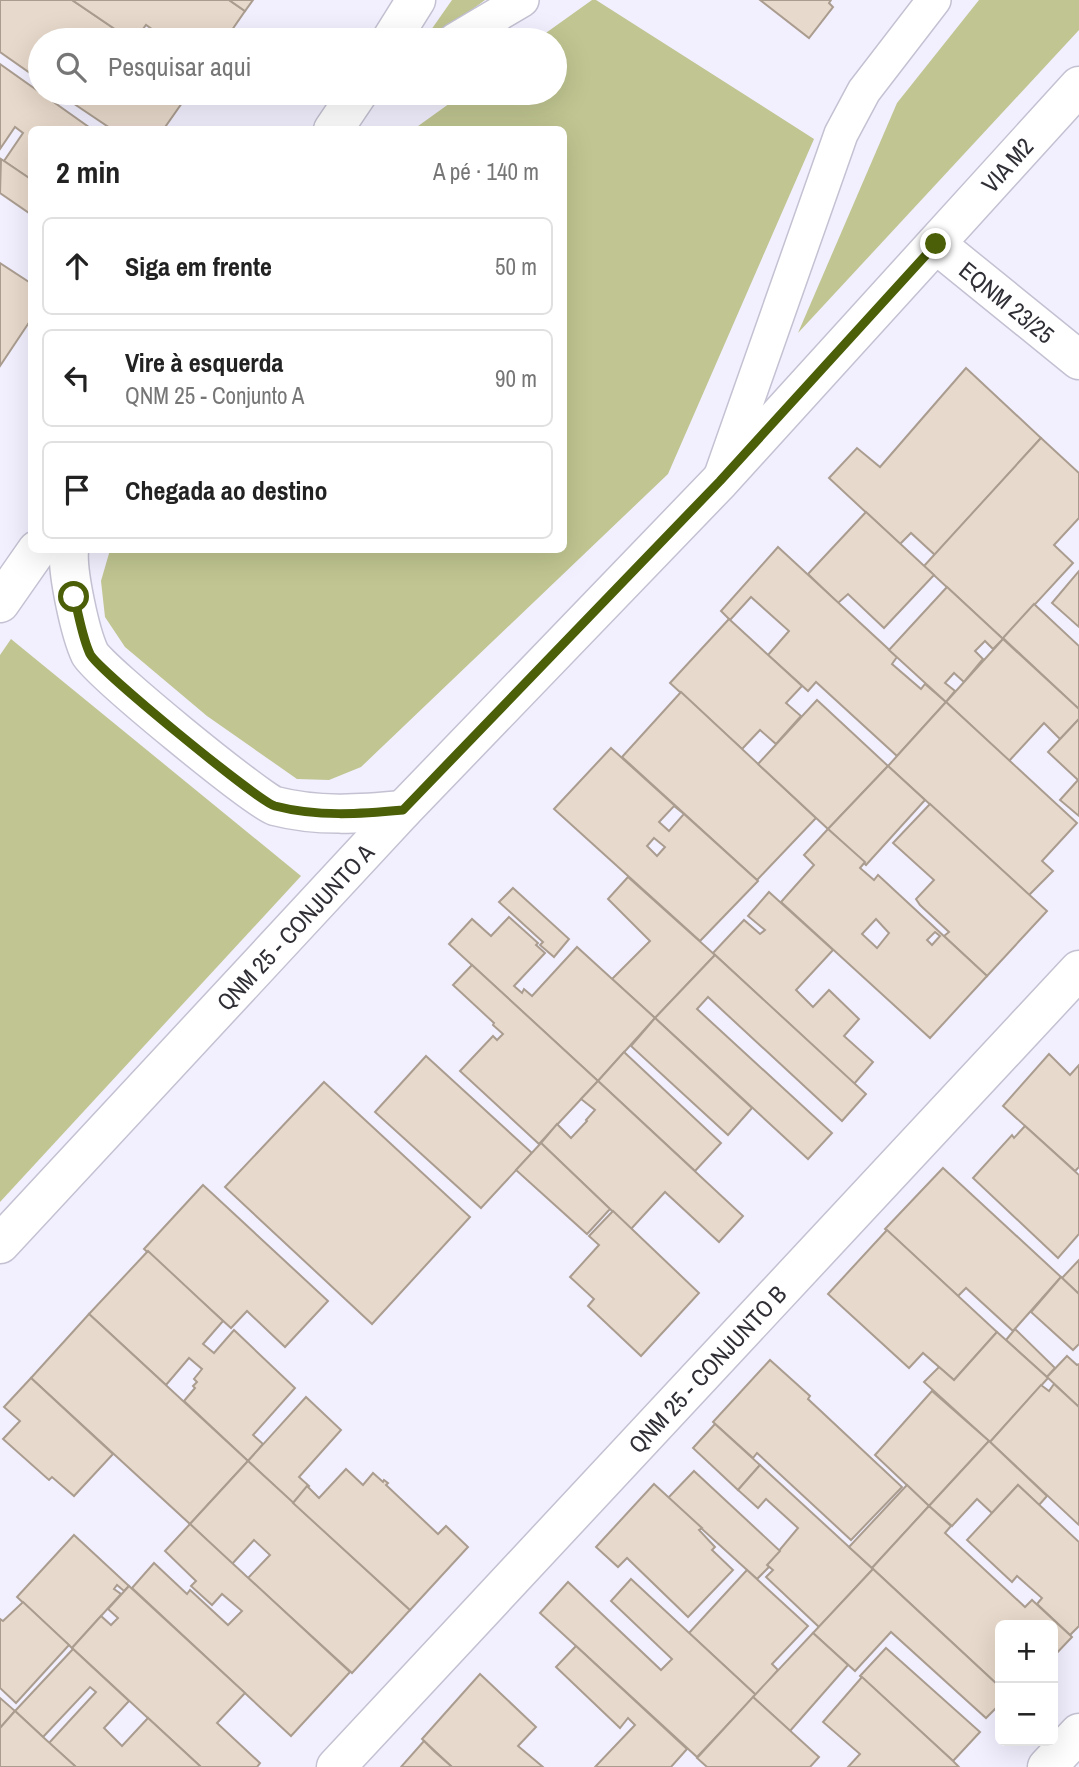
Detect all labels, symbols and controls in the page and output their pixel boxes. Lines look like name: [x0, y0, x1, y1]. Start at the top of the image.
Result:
search box: [28, 28, 567, 105]
icon: search: [52, 48, 90, 86]
text: Pesquisar aqui: [108, 49, 251, 84]
street label: VIA M2: [974, 131, 1040, 199]
text: 2 min: [56, 152, 120, 192]
text: A pé · 140 m: [433, 156, 539, 187]
route end: [920, 228, 951, 259]
icon: ahead: [58, 247, 96, 285]
text: Siga em frente: [125, 249, 272, 284]
text: 50 m: [495, 251, 537, 282]
street label: EQNM 23/25: [953, 254, 1061, 350]
text: Vire à esquerda: [125, 345, 283, 380]
icon: left: [58, 359, 96, 397]
text: 90 m: [495, 363, 537, 394]
text: QNM 25 - Conjunto A: [125, 380, 304, 411]
icon: arrive: [58, 471, 96, 509]
text: Chegada ao destino: [125, 473, 328, 508]
route start: [58, 581, 89, 612]
street label: QNM 25 - CONJUNTO A: [209, 836, 381, 1017]
street label: QNM 25 - CONJUNTO B: [621, 1278, 793, 1460]
map controls: [995, 1620, 1058, 1746]
button: +: [995, 1620, 1058, 1683]
button: −: [995, 1683, 1058, 1746]

